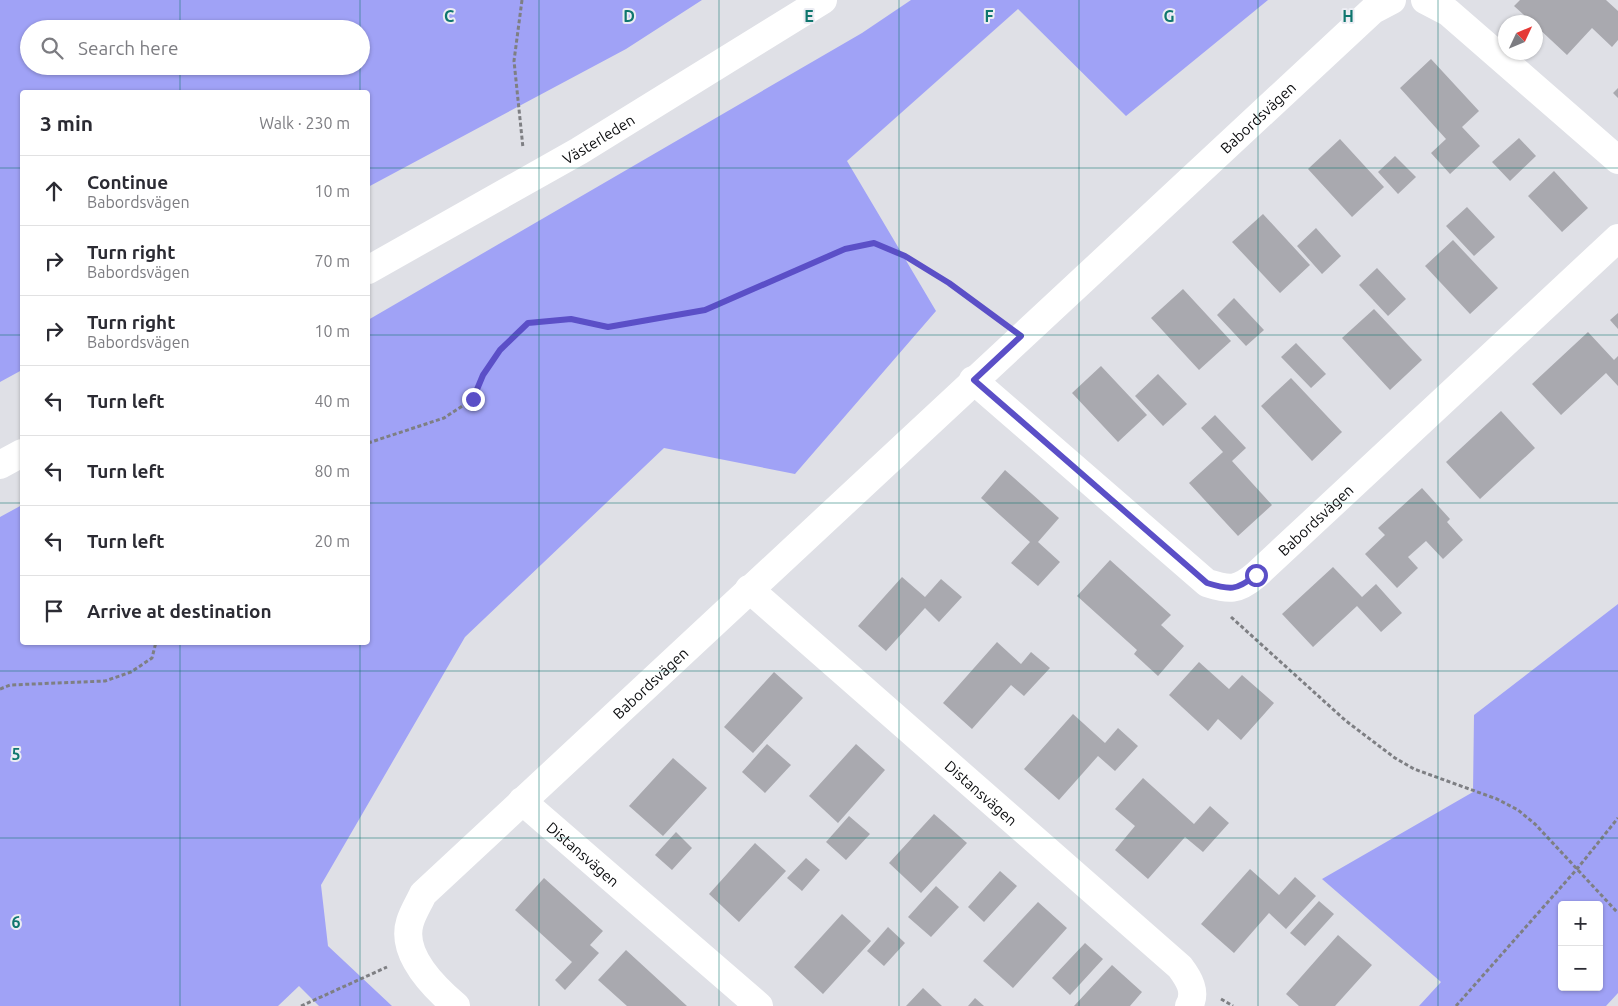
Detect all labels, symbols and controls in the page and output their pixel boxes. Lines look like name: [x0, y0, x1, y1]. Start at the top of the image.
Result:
text: C: [444, 7, 454, 25]
text: D: [623, 7, 635, 25]
text: E: [804, 7, 814, 25]
text: F: [985, 7, 994, 25]
text: G: [1163, 7, 1175, 25]
text: H: [1342, 7, 1354, 25]
north arrow: [1498, 15, 1543, 60]
search box: [20, 20, 370, 75]
icon: search: [38, 34, 66, 62]
text: Search here: [78, 37, 178, 59]
street label: Babordsvägen: [1217, 78, 1299, 156]
street label: Västerleden: [559, 110, 637, 167]
text: 3 min: [40, 111, 93, 135]
text: Walk · 230 m: [259, 114, 350, 132]
text: Continue: [87, 171, 168, 193]
icon: ahead: [40, 177, 68, 205]
text: 10 m: [314, 182, 350, 200]
text: Babordsvägen: [87, 193, 190, 211]
text: Turn right: [87, 241, 175, 263]
icon: right: [40, 247, 68, 275]
text: 70 m: [314, 252, 350, 270]
text: Babordsvägen: [87, 263, 190, 281]
text: Turn right: [87, 311, 175, 333]
icon: right: [40, 317, 68, 345]
text: 10 m: [314, 322, 350, 340]
text: Babordsvägen: [87, 333, 190, 351]
icon: left: [40, 387, 68, 415]
route end: [462, 388, 485, 411]
text: Turn left: [87, 390, 165, 412]
text: 40 m: [314, 392, 350, 410]
icon: left: [40, 457, 68, 485]
text: Turn left: [87, 460, 165, 482]
text: 80 m: [314, 462, 350, 480]
street label: Babordsvägen: [1274, 481, 1356, 559]
icon: left: [40, 527, 68, 555]
text: Turn left: [87, 530, 165, 552]
text: 20 m: [314, 532, 350, 550]
route start: [1245, 564, 1268, 587]
icon: arrive: [40, 597, 68, 625]
text: Arrive at destination: [87, 600, 272, 622]
street label: Babordsvägen: [609, 644, 691, 722]
text: 5: [11, 745, 21, 763]
street label: Distansvägen: [942, 757, 1021, 829]
street label: Distansvägen: [544, 818, 623, 890]
map controls: [1558, 901, 1603, 991]
button: +: [1558, 901, 1603, 946]
text: 6: [11, 913, 21, 931]
button: −: [1558, 946, 1603, 991]

